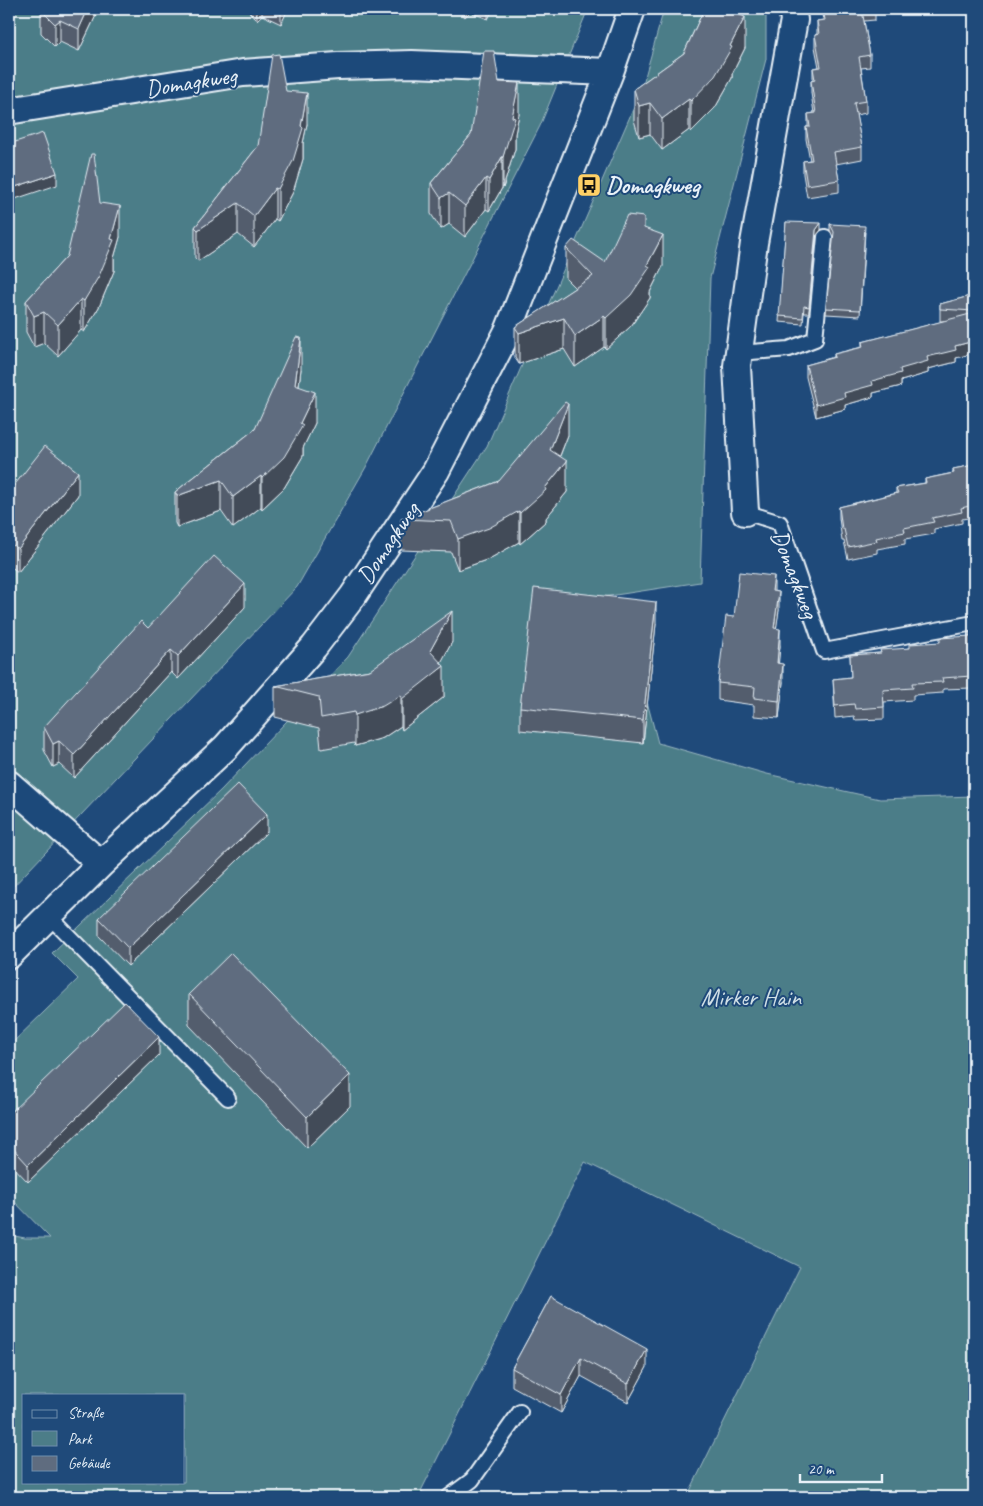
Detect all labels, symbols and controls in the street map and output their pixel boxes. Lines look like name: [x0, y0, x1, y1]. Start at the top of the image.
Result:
street label: Domagkweg: [143, 60, 241, 104]
place label: Domagkweg: [606, 170, 702, 200]
bus stop icon: Domagkweg: [576, 172, 602, 198]
street label: Domagkweg: [350, 495, 427, 589]
street label: Domagkweg: [765, 526, 826, 624]
park label: Mirker Hain: [701, 982, 802, 1012]
legend: [22, 1394, 185, 1484]
text: Straße: [68, 1404, 104, 1423]
text: Park: [68, 1430, 93, 1449]
scale bar: [800, 1451, 883, 1483]
text: Gebäude: [68, 1454, 111, 1473]
text: 20 m: [808, 1460, 835, 1479]

